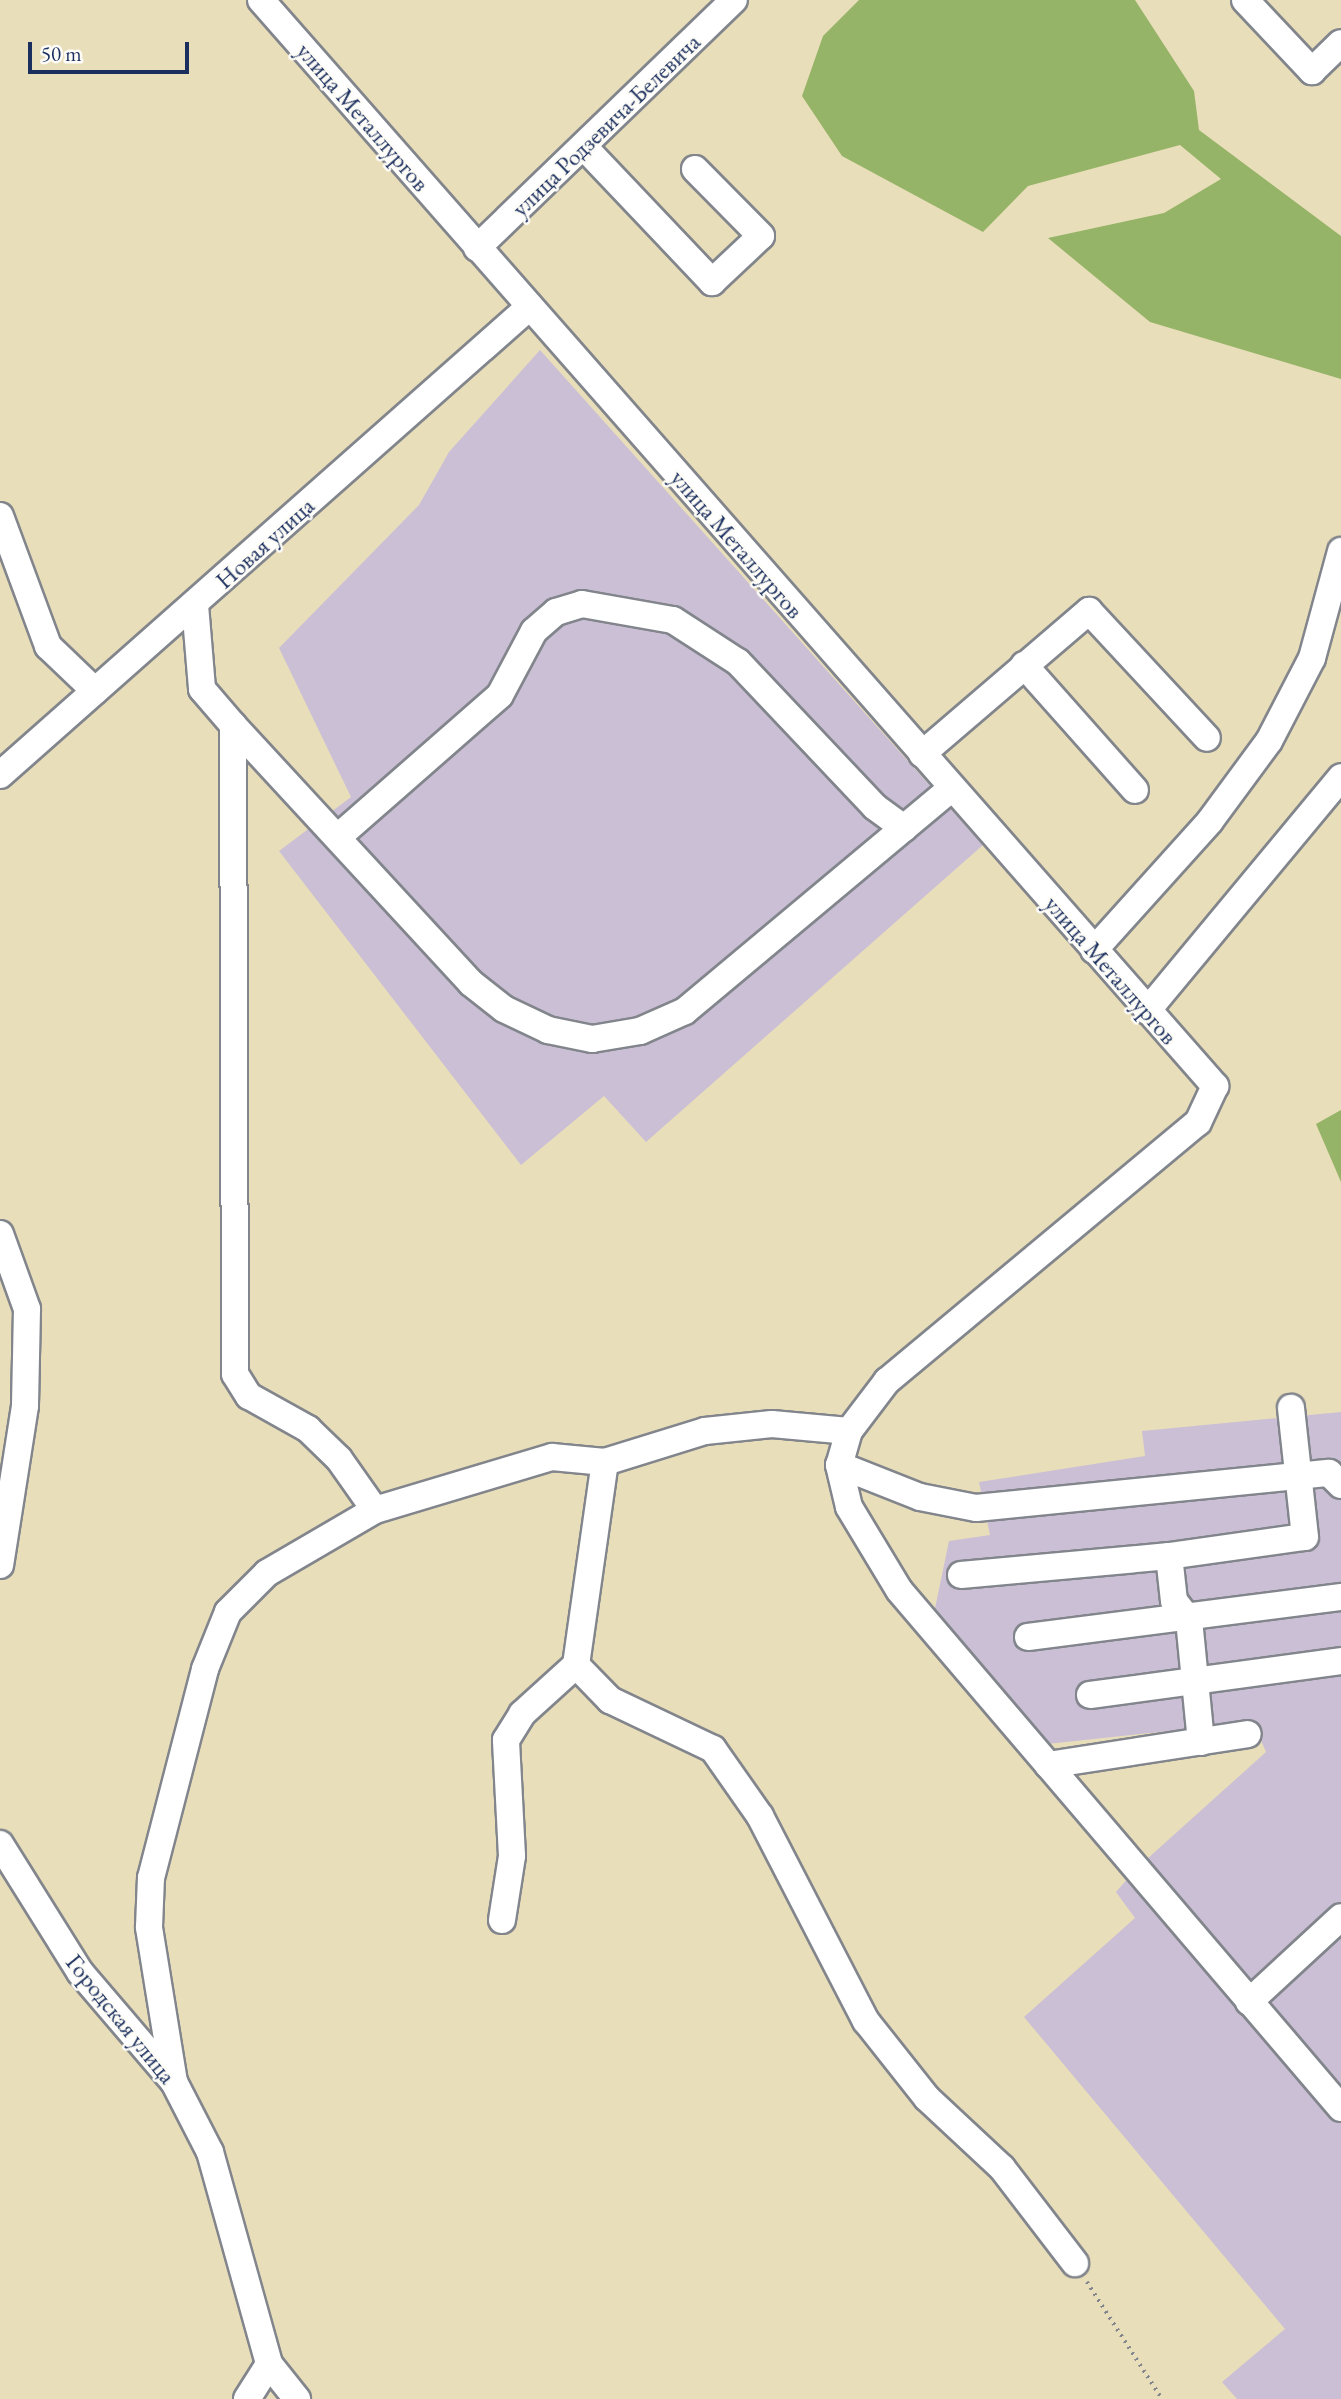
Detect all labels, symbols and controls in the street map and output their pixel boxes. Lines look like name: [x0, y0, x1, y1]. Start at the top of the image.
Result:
street label: улица Родзевича-Белевича: [506, 27, 706, 223]
scale bar: [32, 28, 192, 72]
street label: улица Металлургов: [291, 37, 435, 197]
text: 50 m: [41, 40, 82, 67]
street label: улица Металлургов: [665, 464, 809, 624]
street label: Новая улица: [210, 491, 320, 595]
street label: улица Металлургов: [1039, 890, 1183, 1050]
street label: Городская улица: [60, 1948, 182, 2090]

